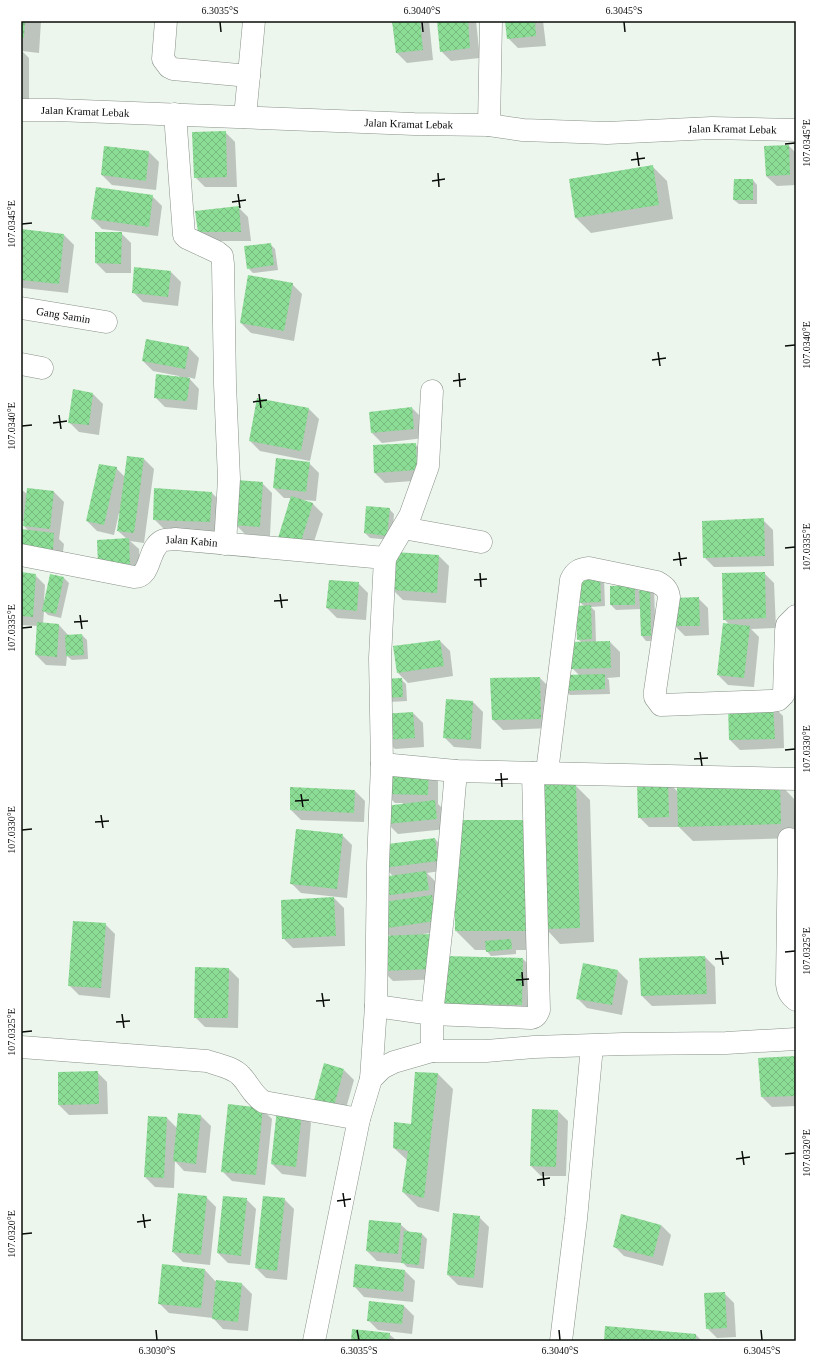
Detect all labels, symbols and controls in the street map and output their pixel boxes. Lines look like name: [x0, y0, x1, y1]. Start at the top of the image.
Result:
text: 6.3035°S: [201, 5, 239, 16]
text: 6.3040°S: [403, 5, 441, 16]
text: 6.3045°S: [605, 5, 643, 16]
street label: Jalan Kramat Lebak: [41, 104, 130, 119]
street label: Jalan Kramat Lebak: [364, 116, 454, 131]
text: 107.0345°E: [801, 119, 812, 167]
street label: Jalan Kramat Lebak: [688, 122, 777, 136]
text: 107.0345°E: [6, 200, 17, 248]
street label: Gang Samin: [35, 305, 92, 325]
text: 107.0340°E: [801, 321, 812, 369]
text: 107.0340°E: [6, 402, 17, 450]
text: 107.0335°E: [801, 523, 812, 571]
street label: Jalan Kabin: [165, 533, 219, 549]
text: 107.0335°E: [6, 604, 17, 652]
text: 107.0330°E: [801, 725, 812, 773]
text: 107.0330°E: [6, 806, 17, 854]
text: 107.0325°E: [801, 927, 812, 975]
text: 107.0325°E: [6, 1008, 17, 1056]
text: 107.0320°E: [801, 1129, 812, 1177]
text: 107.0320°E: [6, 1210, 17, 1258]
text: 6.3030°S: [138, 1345, 176, 1356]
text: 6.3035°S: [340, 1345, 378, 1356]
text: 6.3040°S: [541, 1345, 579, 1356]
text: 6.3045°S: [743, 1345, 781, 1356]

